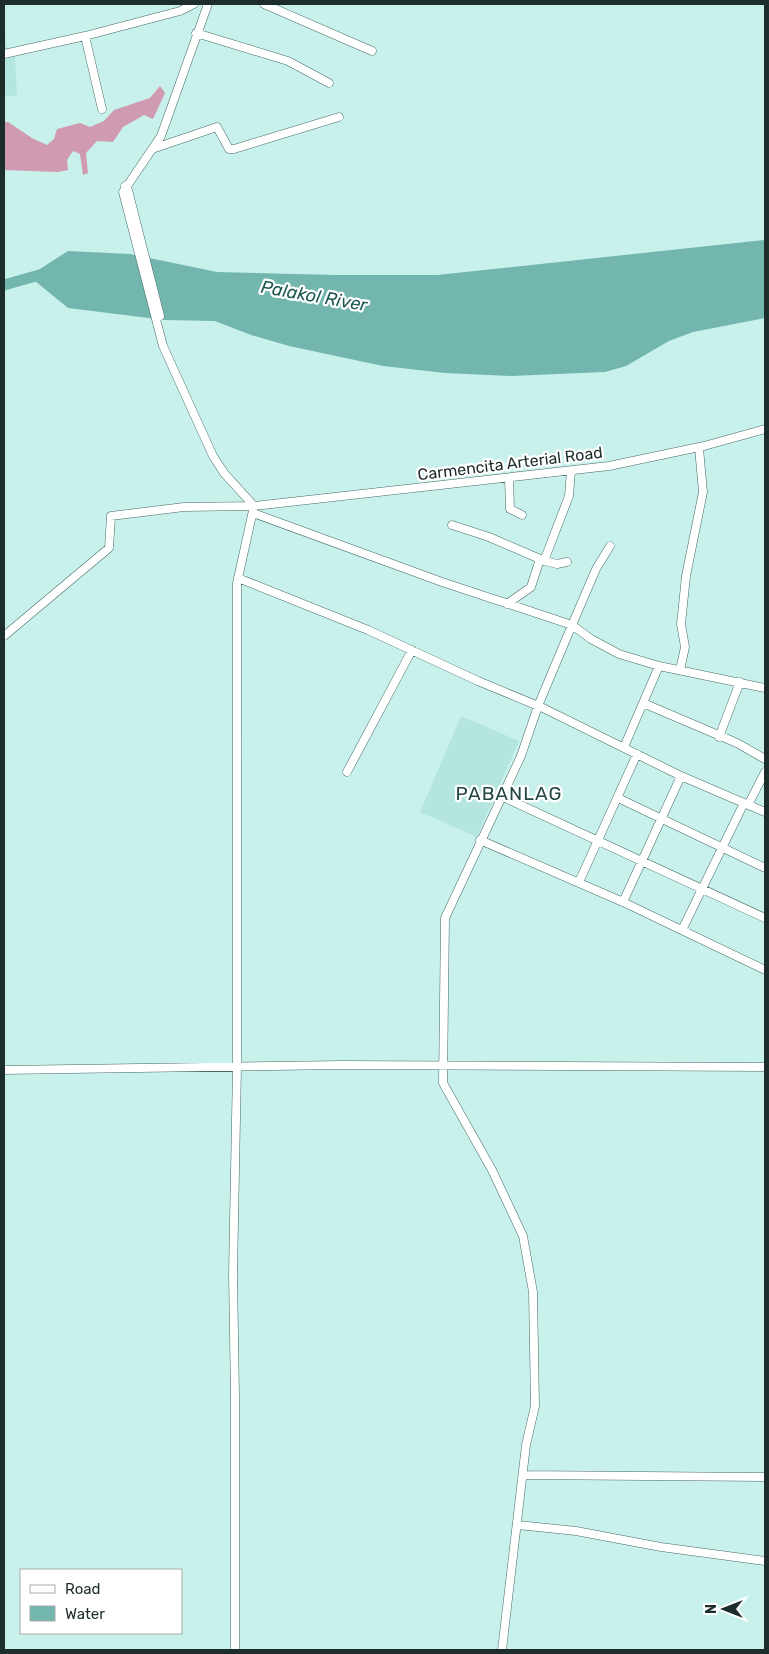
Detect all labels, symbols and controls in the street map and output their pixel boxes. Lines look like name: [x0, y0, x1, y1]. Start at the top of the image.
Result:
water label: Palakol River: [259, 276, 370, 316]
street label: Carmencita Arterial Road: [416, 443, 604, 484]
district label: PABANLAG: [456, 782, 562, 805]
legend: [20, 1569, 182, 1634]
text: Road: [65, 1580, 101, 1598]
north arrow: [699, 1584, 749, 1634]
text: N: [703, 1604, 720, 1614]
text: Water: [65, 1605, 105, 1623]

